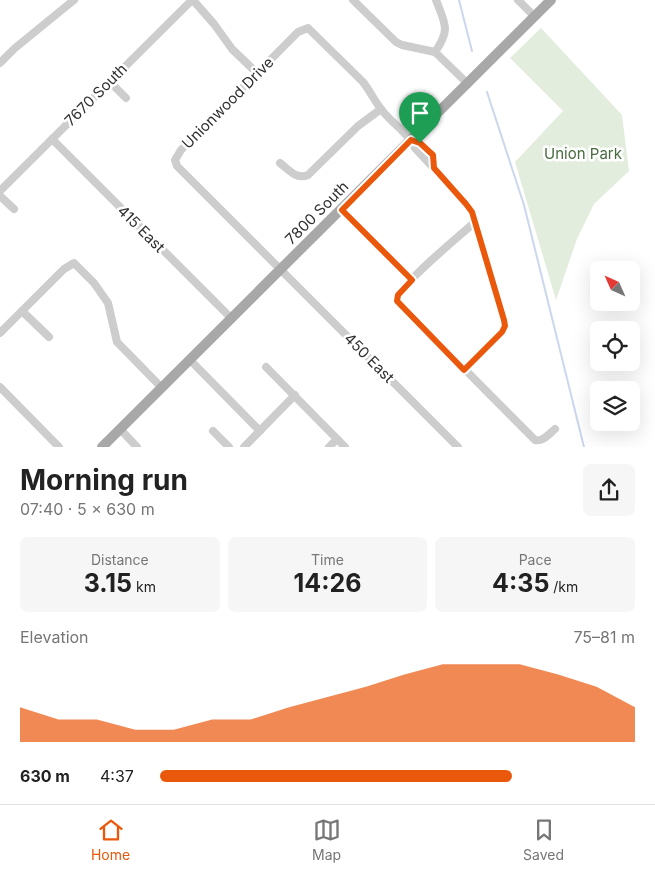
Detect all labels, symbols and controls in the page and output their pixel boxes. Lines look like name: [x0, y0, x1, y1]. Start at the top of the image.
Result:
street label: Unionwood Drive: [178, 53, 278, 153]
street label: 7670 South: [60, 59, 131, 130]
pin: [399, 92, 441, 143]
icon: arrive: [406, 99, 434, 127]
park label: Union Park: [544, 144, 623, 163]
street label: 7800 South: [281, 177, 352, 248]
street label: 415 East: [114, 201, 169, 256]
north arrow: [590, 261, 640, 311]
map controls: [590, 261, 640, 431]
button: locate: [590, 321, 640, 371]
street label: 450 East: [340, 329, 398, 387]
button: layers: [590, 381, 640, 431]
text: Morning run: [20, 463, 188, 497]
button: share: [583, 464, 635, 516]
text: 07:40 · 5 × 630 m: [20, 499, 155, 519]
text: Distance: [91, 551, 149, 568]
text: Time: [311, 551, 344, 568]
text: Pace: [519, 551, 552, 568]
text: 3.15: [84, 568, 132, 598]
text: 14:26: [293, 568, 362, 598]
text: 4:35: [492, 568, 549, 598]
text: km: [132, 578, 156, 595]
text: /km: [549, 578, 578, 595]
text: Elevation: [20, 627, 89, 647]
text: 75–81 m: [573, 627, 635, 647]
text: 630 m: [20, 766, 70, 786]
text: 4:37: [100, 766, 134, 786]
tab: Home: [91, 816, 130, 863]
tab: Map: [312, 816, 341, 863]
tab: Saved: [523, 816, 564, 863]

